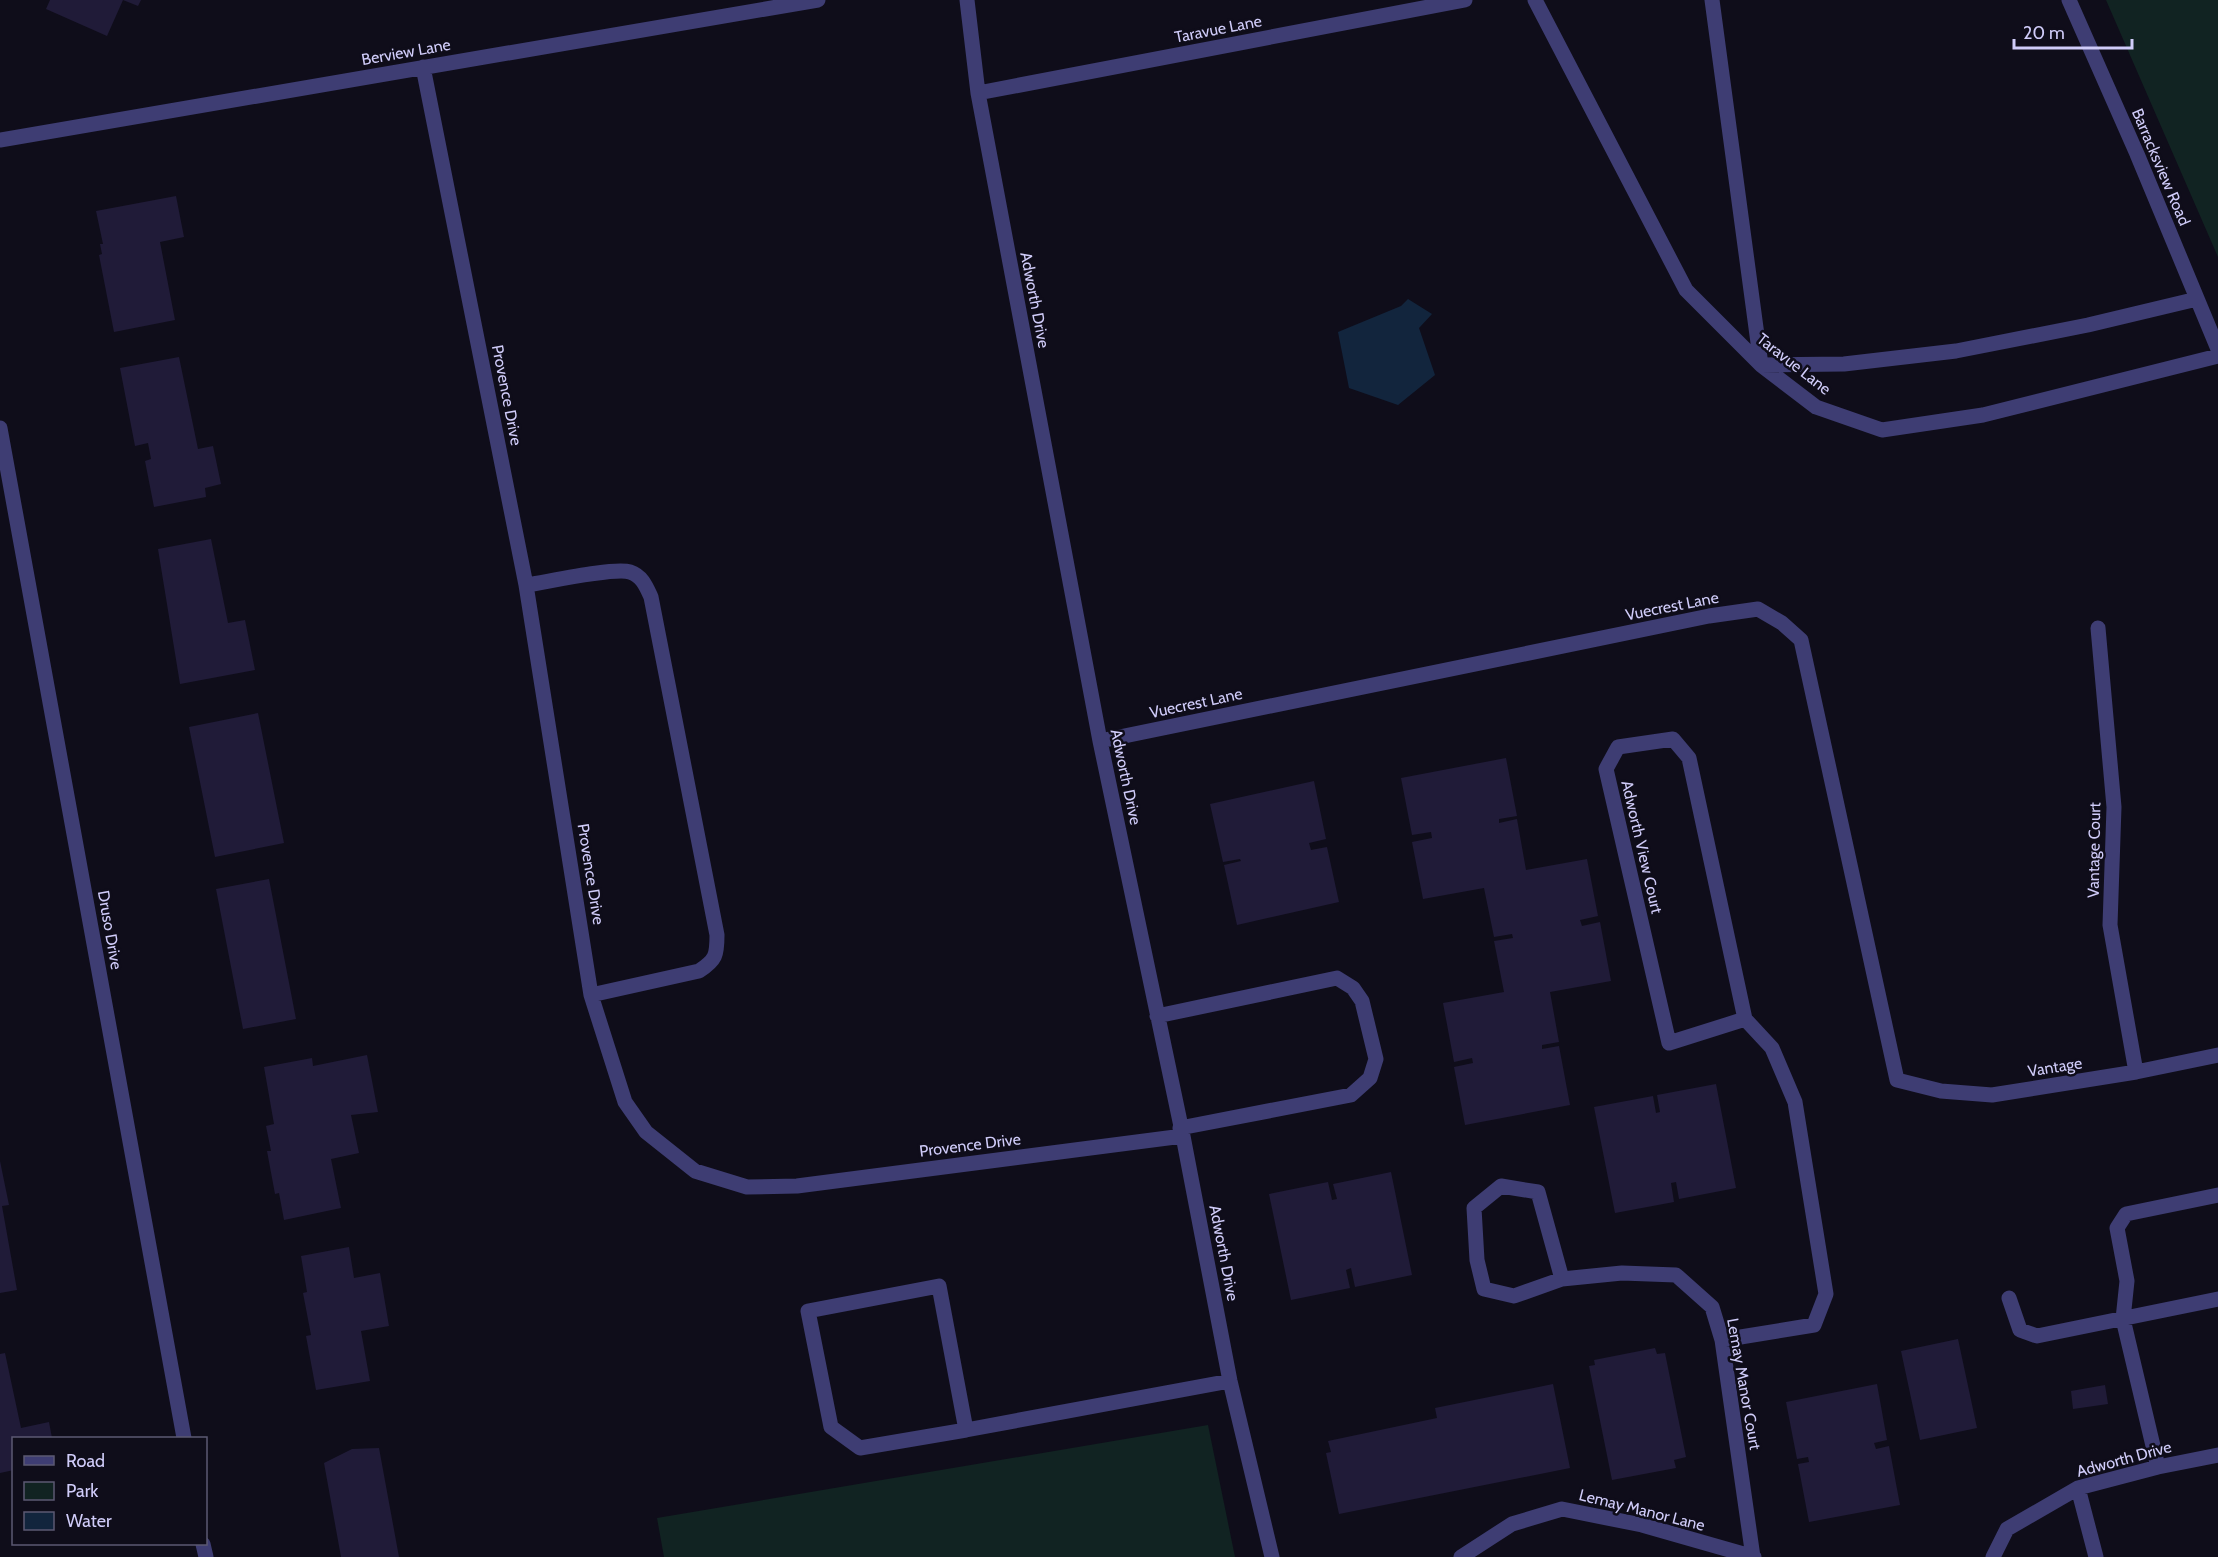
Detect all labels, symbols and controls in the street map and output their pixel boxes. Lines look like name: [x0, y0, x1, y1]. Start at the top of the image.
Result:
street label: Taravue Lane: [1173, 11, 1263, 47]
scale bar: [2014, 12, 2132, 50]
text: 20 m: [2023, 22, 2065, 44]
street label: Berview Lane: [360, 35, 452, 69]
street label: Barracksview Road: [2128, 106, 2194, 228]
street label: Adworth Drive: [1016, 250, 1054, 350]
street label: Taravue Lane: [1753, 329, 1835, 399]
street label: Provence Drive: [488, 343, 526, 447]
street label: Vuecrest Lane: [1624, 588, 1720, 624]
street label: Vuecrest Lane: [1148, 684, 1244, 722]
street label: Adworth Drive: [1107, 727, 1145, 827]
street label: Adworth View Court: [1617, 779, 1667, 916]
street label: Vantage Court: [2084, 801, 2104, 898]
street label: Provence Drive: [574, 822, 608, 926]
street label: Druso Drive: [94, 889, 126, 971]
street label: Vantage: [2026, 1053, 2084, 1081]
street label: Provence Drive: [918, 1129, 1022, 1161]
street label: Adworth Drive: [1205, 1203, 1243, 1303]
street label: Lemay Manor Court: [1723, 1317, 1765, 1452]
legend: [12, 1437, 207, 1545]
street label: Adworth Drive: [2074, 1437, 2174, 1481]
text: Road: [66, 1450, 105, 1472]
text: Park: [66, 1480, 99, 1502]
street label: Lemay Manor Lane: [1577, 1485, 1707, 1535]
text: Water: [66, 1510, 112, 1532]

